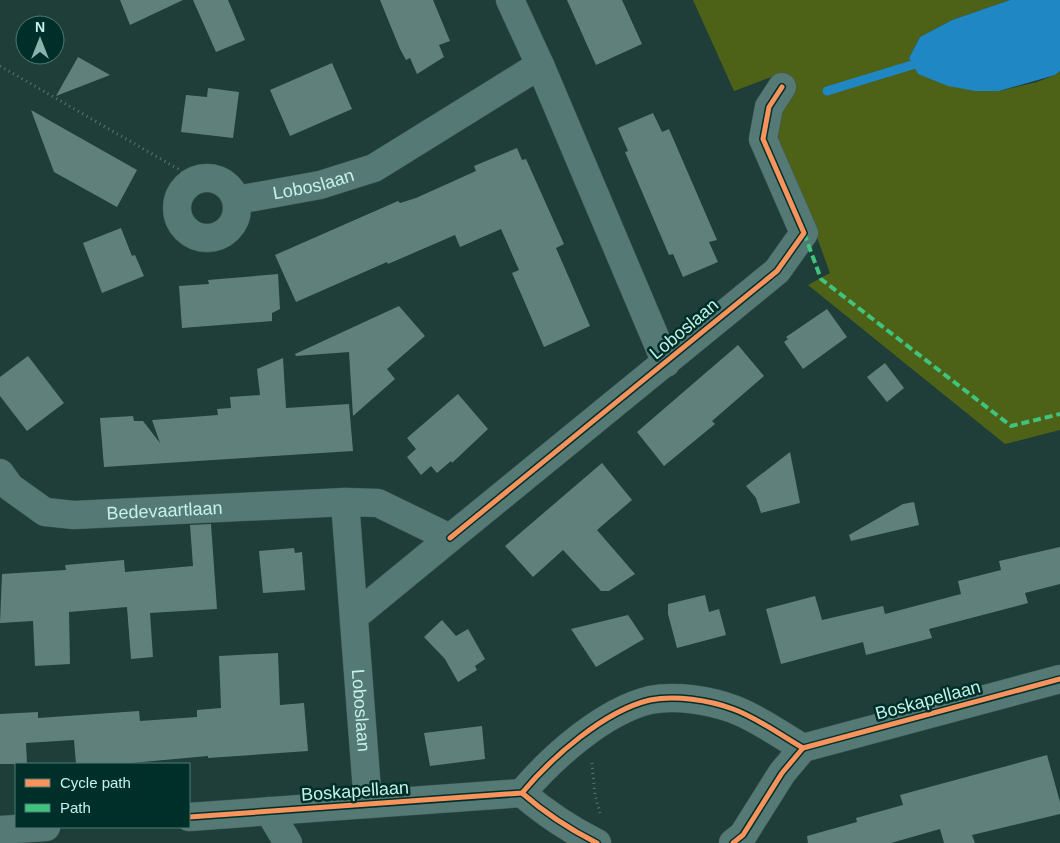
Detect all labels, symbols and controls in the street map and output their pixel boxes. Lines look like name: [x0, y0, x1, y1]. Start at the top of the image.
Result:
north arrow: [15, 15, 65, 65]
text: N: [35, 19, 45, 35]
street label: Loboslaan: [271, 165, 357, 203]
street label: Loboslaan: [646, 295, 722, 363]
street label: Bedevaartlaan: [106, 498, 223, 523]
street label: Loboslaan: [348, 668, 374, 753]
street label: Boskapellaan: [873, 676, 983, 724]
legend: [15, 763, 190, 828]
text: Cycle path: [60, 774, 131, 791]
street label: Boskapellaan: [300, 777, 410, 805]
text: Path: [60, 799, 91, 816]

